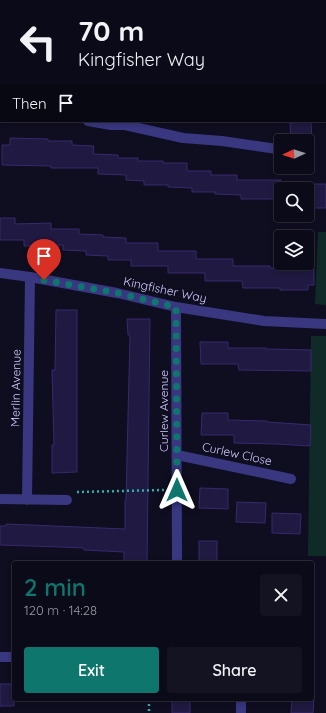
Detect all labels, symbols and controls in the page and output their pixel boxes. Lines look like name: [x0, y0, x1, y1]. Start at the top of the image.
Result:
text: 70 m: [78, 13, 144, 48]
icon: left: [12, 16, 64, 68]
text: Kingfisher Way: [78, 48, 205, 71]
icon: arrive: [55, 92, 77, 114]
text: Then: [12, 94, 47, 113]
north arrow: [274, 134, 314, 174]
map controls: [274, 134, 314, 270]
button: search: [274, 182, 314, 222]
button: layers: [274, 230, 314, 270]
pin: [27, 239, 61, 280]
icon: arrive: [33, 245, 55, 267]
street label: Kingfisher Way: [122, 273, 208, 306]
street label: Merlin Avenue: [7, 349, 24, 427]
street label: Curlew Avenue: [156, 370, 171, 452]
street label: Curlew Close: [201, 439, 274, 468]
position arrow: [156, 469, 198, 511]
text: 2 min: [24, 572, 86, 602]
button: close: [260, 574, 302, 616]
text: 120 m · 14:28: [24, 602, 97, 618]
button: Exit: [24, 647, 159, 693]
button: Share: [167, 647, 302, 693]

